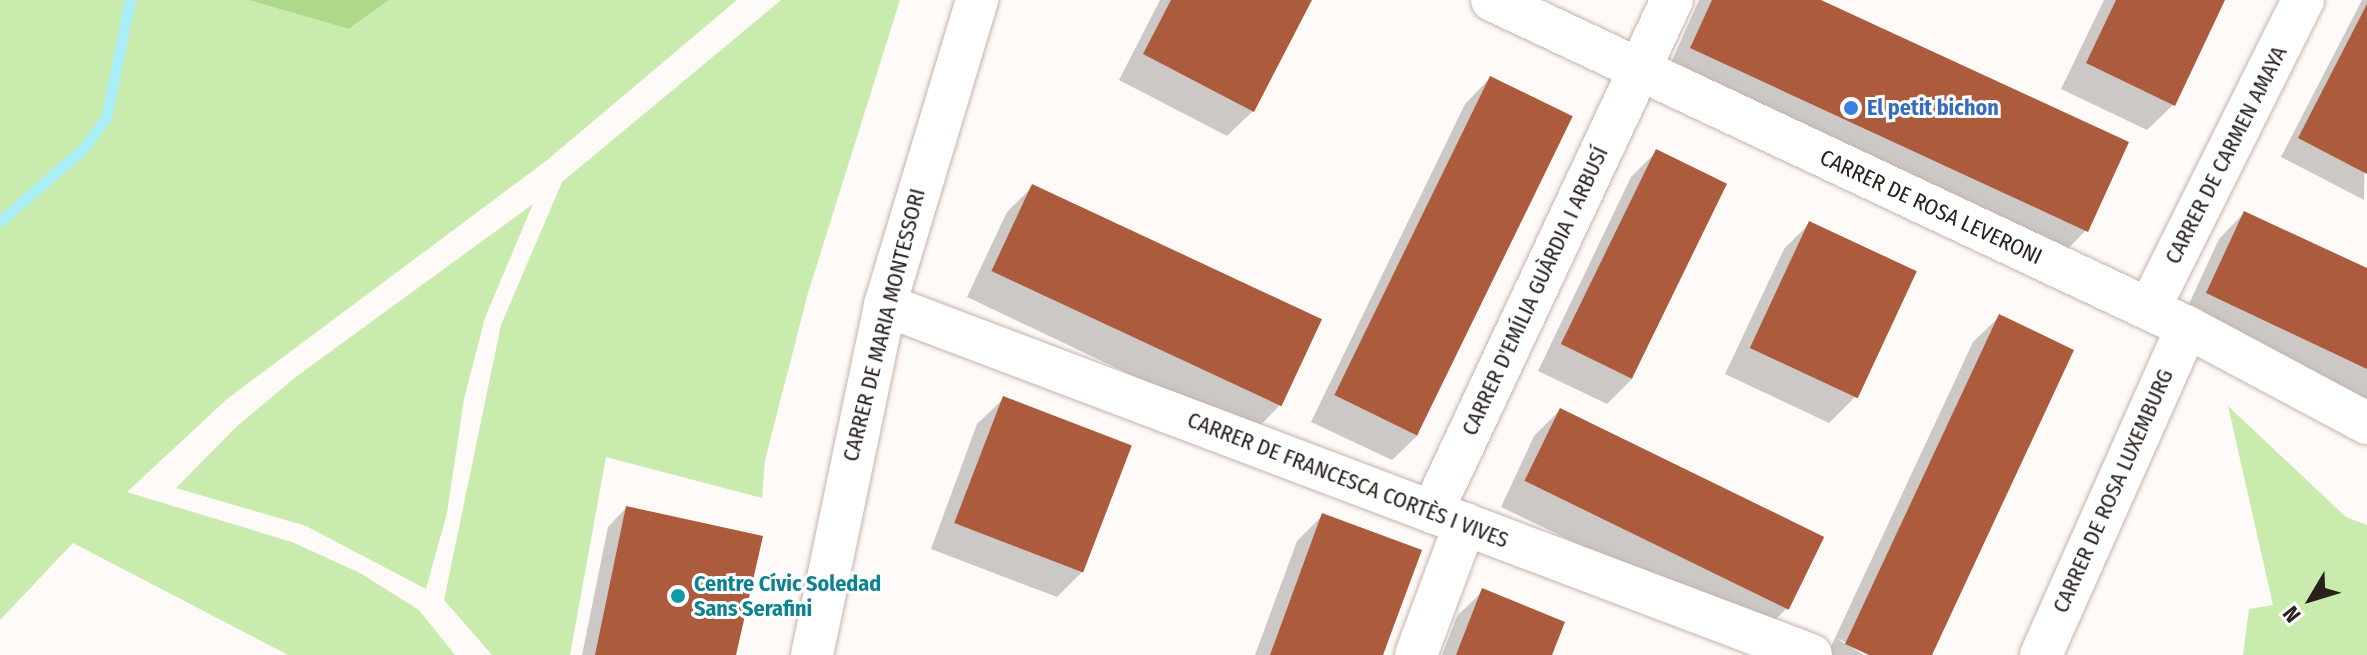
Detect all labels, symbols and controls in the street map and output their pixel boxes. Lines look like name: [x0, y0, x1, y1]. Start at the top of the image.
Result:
street label: CARRER DE CARMEN AMAYA: [2160, 42, 2292, 268]
place label: El petit bichon: [1867, 95, 1999, 121]
marker: El petit bichon: [1842, 99, 1860, 117]
street label: CARRER D'EMÍLIA GUÀRDIA I ARBUSÍ: [1456, 142, 1614, 440]
street label: CARRER DE ROSA LEVERONI: [1816, 144, 2046, 270]
street label: CARRER DE MARIA MONTESSORI: [837, 186, 931, 464]
street label: CARRER DE ROSA LUXEMBURG: [2047, 365, 2179, 617]
street label: CARRER DE FRANCESCA CORTÈS I VIVES: [1184, 406, 1512, 554]
north arrow: [2271, 559, 2351, 639]
place label: Centre Cívic Soledad Sans Serafini: [694, 570, 881, 622]
marker: Centre Cívic Soledad Sans Serafini: [669, 587, 687, 605]
text: N: [2277, 601, 2306, 628]

